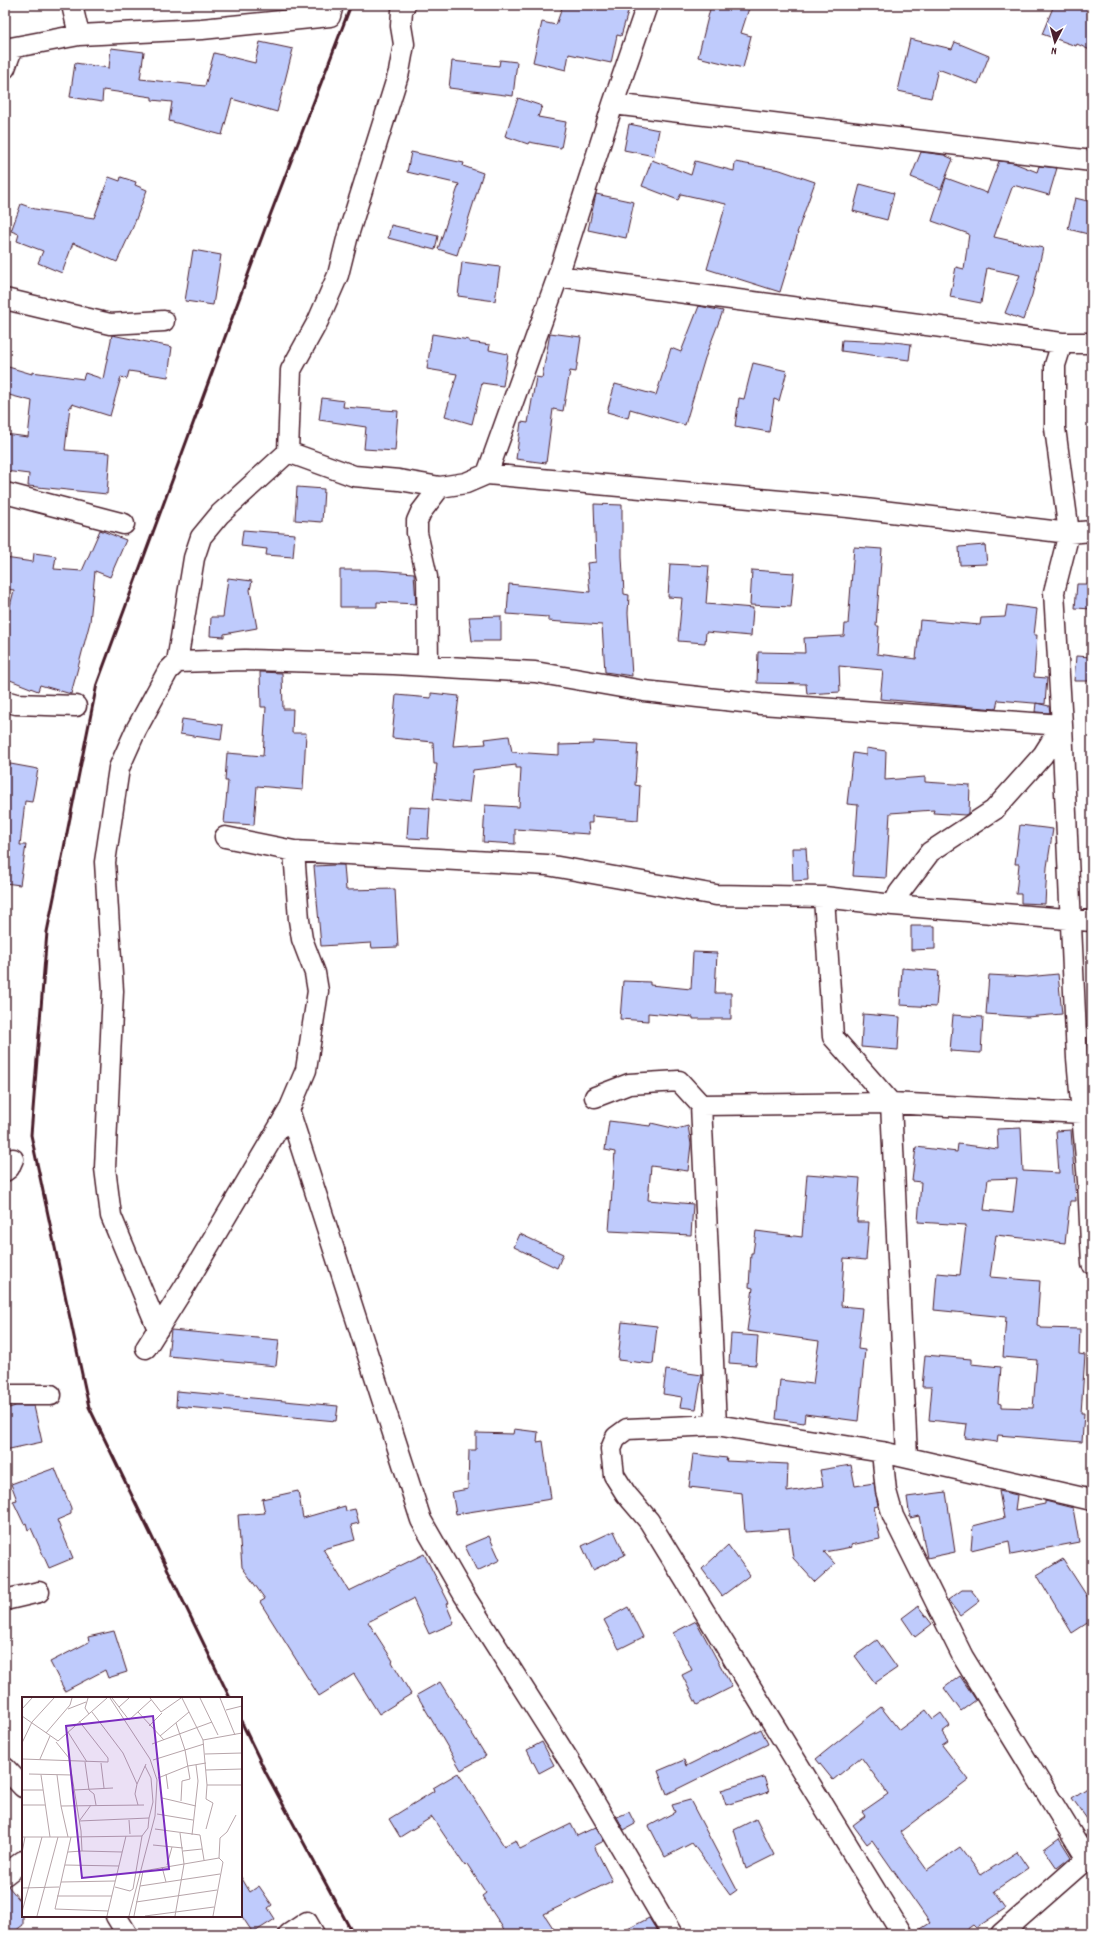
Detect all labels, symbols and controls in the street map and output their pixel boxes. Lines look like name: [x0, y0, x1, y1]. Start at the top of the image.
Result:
north arrow: [1035, 22, 1075, 62]
text: N: [1050, 42, 1058, 58]
inset map: [22, 1697, 242, 1917]

